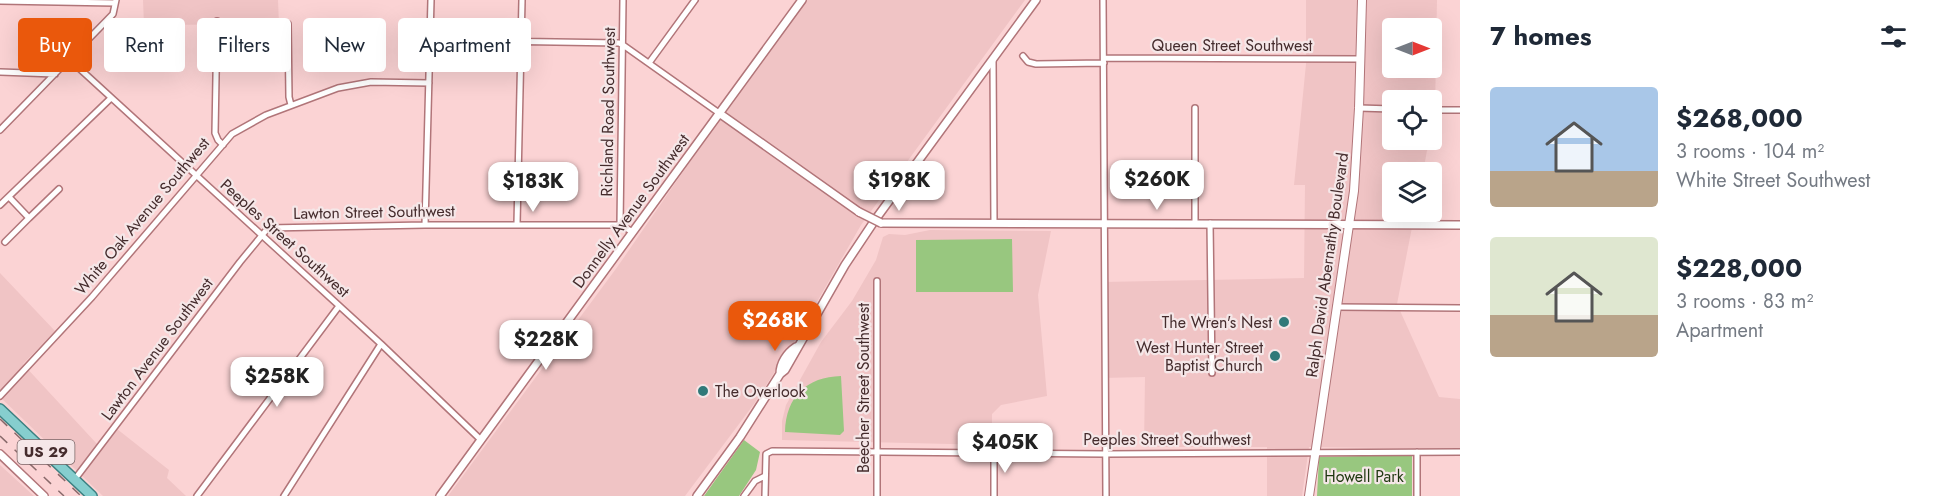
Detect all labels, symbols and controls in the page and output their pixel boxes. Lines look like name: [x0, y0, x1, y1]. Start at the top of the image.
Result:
text: 7 homes: [1490, 17, 1592, 55]
chip: Buy: [18, 18, 92, 72]
chip: Rent: [104, 18, 185, 72]
chip: Filters: [197, 18, 291, 72]
chip: New: [303, 18, 386, 72]
chip: Apartment: [398, 18, 531, 72]
north arrow: [1382, 18, 1442, 78]
map controls: [1382, 18, 1442, 222]
icon: filters: [1877, 20, 1910, 53]
street label: Richland Road Southwest: [595, 27, 621, 197]
street label: Queen Street Southwest: [1152, 34, 1313, 57]
button: locate: [1382, 90, 1442, 150]
text: $268,000: [1676, 99, 1803, 137]
icon: home: [1538, 111, 1610, 183]
street label: Donnelly Avenue Southwest: [567, 129, 695, 293]
street label: White Oak Avenue Southwest: [69, 132, 215, 300]
text: 3 rooms · 104 m²: [1676, 137, 1824, 166]
street label: Ralph David Abernathy Boulevard: [1300, 151, 1354, 379]
pin: $260K: [1115, 160, 1199, 211]
pin: $198K: [857, 161, 941, 212]
pin: $183K: [491, 162, 575, 213]
button: layers: [1382, 162, 1442, 222]
text: $260K: [1124, 165, 1190, 194]
text: $198K: [868, 166, 930, 195]
text: White Street Southwest: [1676, 166, 1870, 195]
text: $183K: [502, 167, 564, 196]
street label: Peeples Street Southwest: [215, 173, 355, 303]
street label: Lawton Street Southwest: [293, 199, 455, 225]
text: $228,000: [1676, 249, 1802, 287]
icon: home: [1538, 261, 1610, 333]
street label: Lawton Avenue Southwest: [96, 273, 218, 425]
text: 3 rooms · 83 m²: [1676, 287, 1813, 316]
pin: $268K: [733, 301, 817, 352]
street label: Beecher Street Southwest: [852, 303, 875, 473]
text: $268K: [742, 306, 808, 335]
place label: The Wren's Nest: [1162, 311, 1272, 334]
marker: The Wren's Nest: [1277, 315, 1291, 329]
text: Apartment: [1676, 316, 1763, 345]
pin: $228K: [504, 320, 588, 371]
text: $228K: [513, 325, 579, 354]
place label: West Hunter Street Baptist Church: [1136, 336, 1263, 377]
marker: West Hunter Street Baptist Church: [1268, 349, 1282, 363]
pin: $258K: [235, 357, 319, 408]
text: $258K: [245, 362, 309, 391]
place label: The Overlook: [715, 380, 806, 403]
marker: The Overlook: [696, 384, 710, 398]
pin: $405K: [963, 423, 1047, 474]
text: $405K: [972, 428, 1038, 457]
street label: Peeples Street Southwest: [1083, 428, 1251, 451]
road number: US 29: [18, 440, 74, 464]
park label: Howell Park: [1324, 465, 1405, 488]

